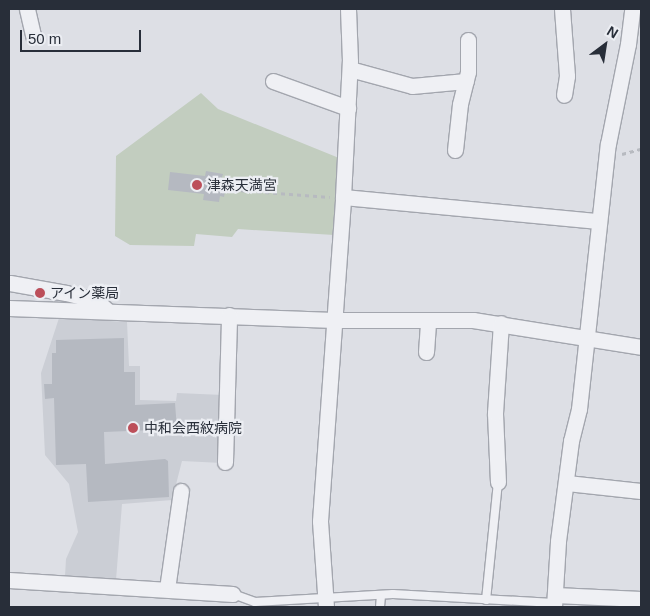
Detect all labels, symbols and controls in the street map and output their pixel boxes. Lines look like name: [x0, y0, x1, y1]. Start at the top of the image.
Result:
scale bar: [22, 20, 144, 52]
north arrow: [580, 20, 630, 70]
text: N: [604, 23, 621, 42]
text: 50 m: [28, 30, 61, 47]
place label: 津森天満宮: [207, 177, 277, 193]
marker: 津森天満宮: [191, 179, 203, 191]
place label: アイン薬局: [50, 285, 120, 301]
marker: アイン薬局: [34, 287, 46, 299]
place label: 中和会西紋病院: [144, 420, 242, 436]
marker: 中和会西紋病院: [126, 421, 140, 435]

